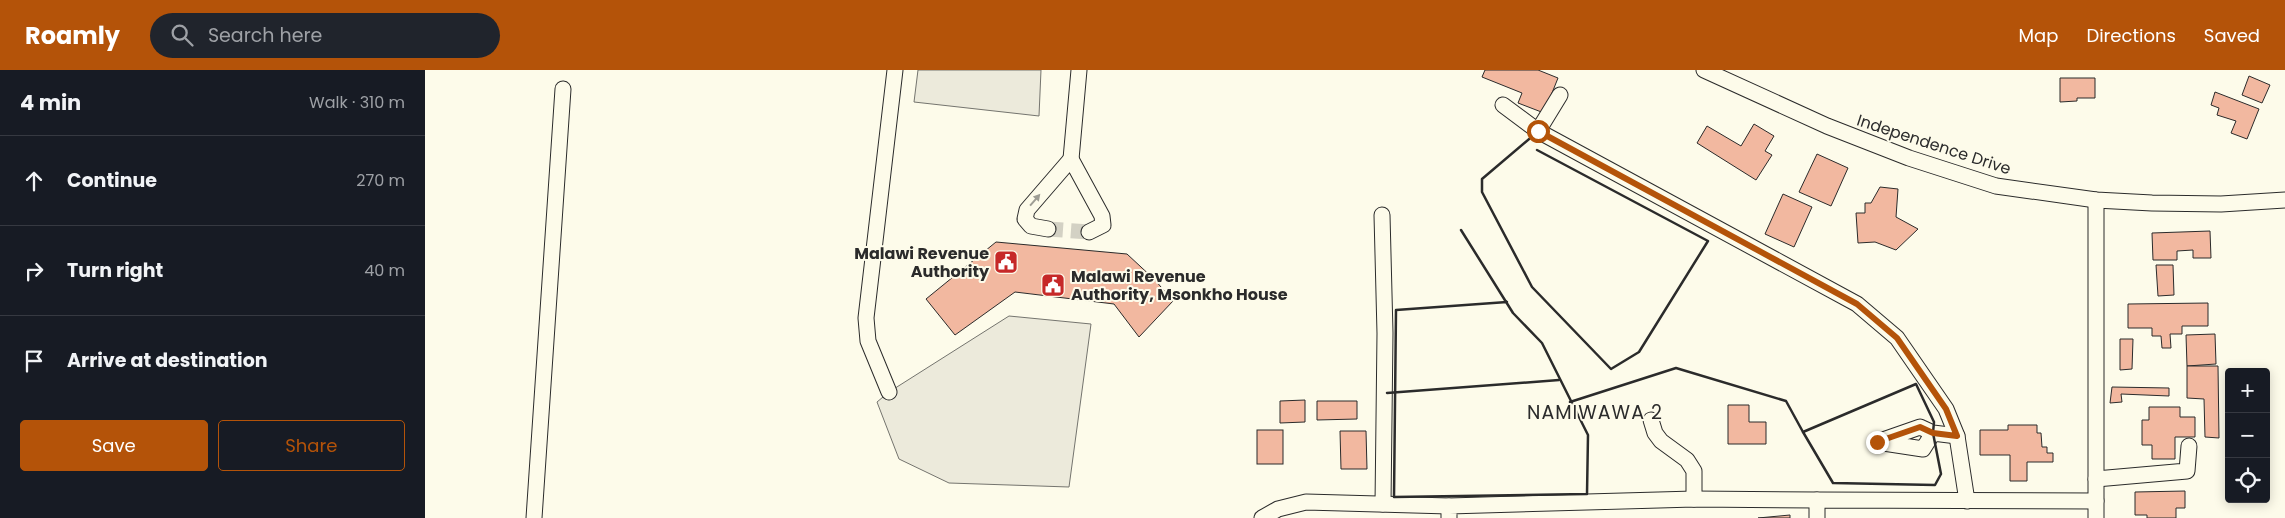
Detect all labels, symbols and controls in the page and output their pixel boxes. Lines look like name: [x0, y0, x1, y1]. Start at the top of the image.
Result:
search box: [150, 13, 500, 58]
text: Roamly: [25, 19, 120, 52]
icon: search: [168, 21, 196, 49]
text: Search here: [208, 22, 322, 49]
text: Map: [2019, 23, 2058, 48]
text: Directions: [2086, 23, 2176, 48]
text: Saved: [2204, 23, 2260, 48]
text: 4 min: [20, 88, 81, 117]
text: Walk · 310 m: [309, 91, 405, 114]
street label: Independence Drive: [1854, 109, 2014, 180]
route start: [1527, 120, 1550, 143]
icon: ahead: [20, 167, 48, 195]
text: Continue: [67, 167, 157, 194]
text: 270 m: [356, 169, 405, 192]
one-way arrow: [1030, 194, 1041, 207]
place label: Malawi Revenue Authority: [854, 242, 990, 283]
public building icon: Malawi Revenue Authority: [993, 249, 1019, 275]
icon: right: [20, 257, 48, 285]
text: Turn right: [67, 257, 163, 284]
text: 40 m: [364, 259, 405, 282]
place label: Malawi Revenue Authority, Msonkho House: [1071, 265, 1288, 306]
public building icon: Malawi Revenue Authority, Msonkho House: [1040, 272, 1066, 298]
icon: arrive: [20, 347, 48, 375]
text: Arrive at destination: [67, 347, 268, 374]
map controls: [2225, 368, 2270, 503]
button: +: [2225, 368, 2270, 413]
district label: NAMIWAWA 2: [1527, 399, 1663, 426]
button: −: [2225, 413, 2270, 458]
button: Save: [20, 420, 208, 471]
button: Share: [218, 420, 405, 471]
route end: [1866, 431, 1889, 454]
button: locate: [2225, 458, 2270, 503]

